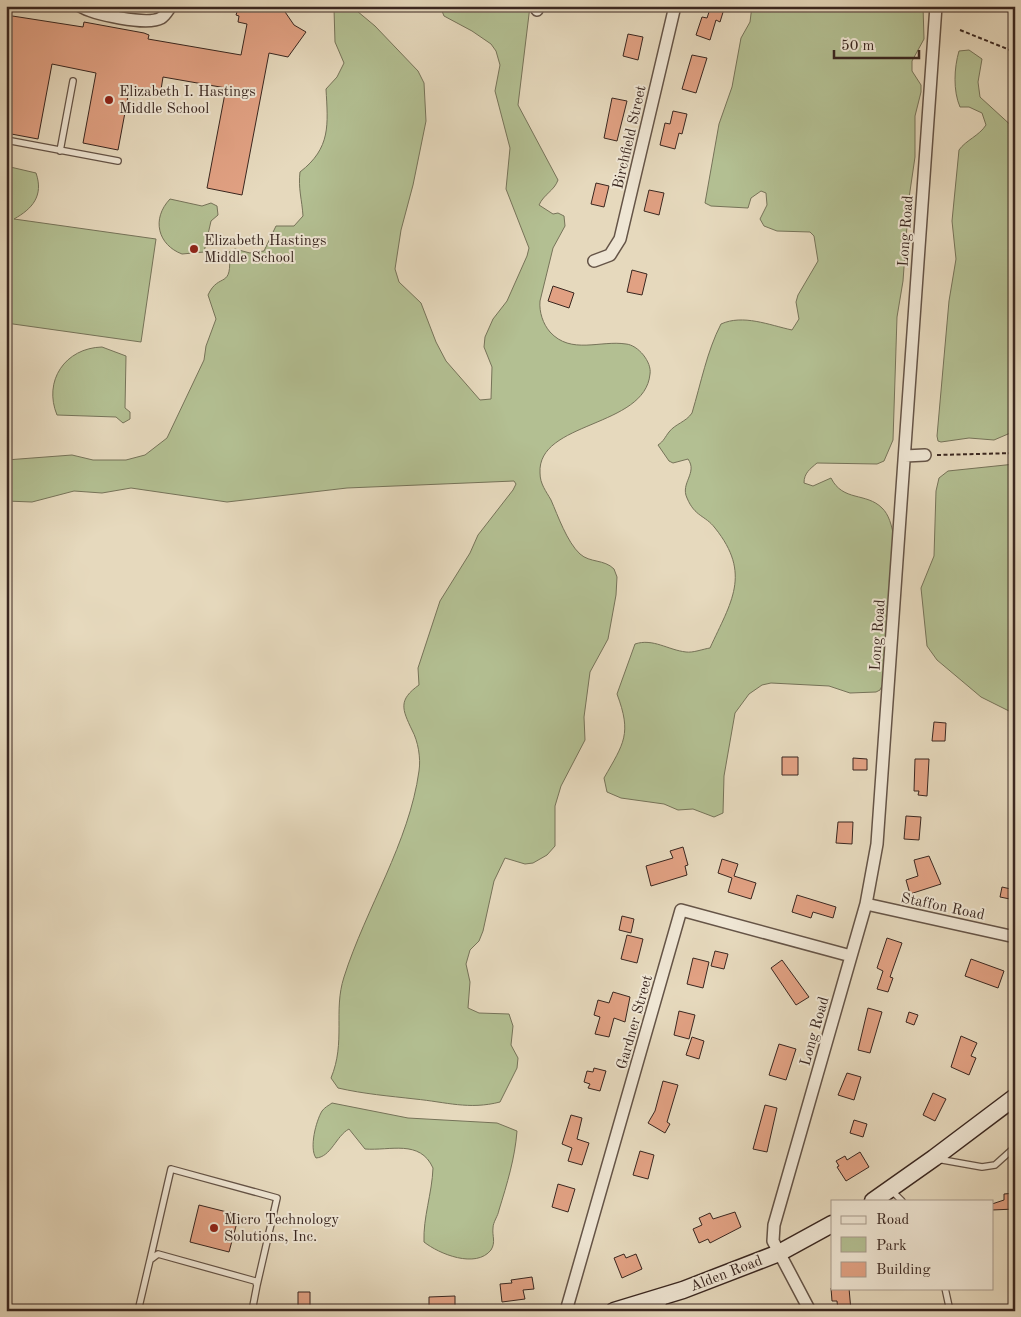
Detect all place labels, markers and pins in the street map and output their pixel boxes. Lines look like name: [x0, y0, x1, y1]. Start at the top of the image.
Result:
place label: Elizabeth I. Hastings Middle School: [119, 85, 256, 117]
marker: Elizabeth I. Hastings Middle School: [103, 94, 115, 106]
place label: Elizabeth Hastings Middle School: [204, 234, 326, 266]
marker: Elizabeth Hastings Middle School: [188, 243, 200, 255]
place label: Micro Technology Solutions, Inc.: [224, 1213, 339, 1245]
marker: Micro Technology Solutions, Inc.: [208, 1222, 220, 1234]

